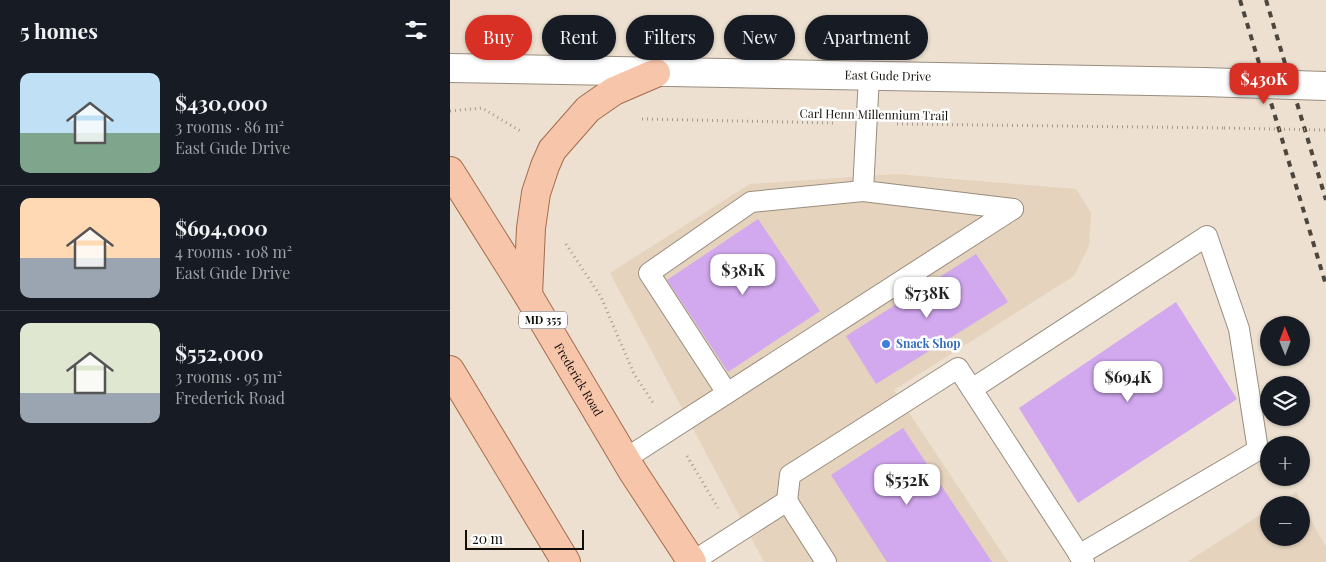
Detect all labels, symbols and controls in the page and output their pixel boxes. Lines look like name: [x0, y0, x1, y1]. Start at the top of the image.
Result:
chip: Buy: [465, 15, 532, 60]
chip: Rent: [542, 15, 616, 60]
chip: Filters: [626, 15, 714, 60]
chip: New: [724, 15, 795, 60]
chip: Apartment: [805, 15, 928, 60]
text: 5 homes: [20, 16, 98, 44]
icon: filters: [402, 16, 430, 44]
pin: $430K: [1229, 62, 1299, 105]
street label: East Gude Drive: [844, 66, 931, 84]
text: $430K: [1241, 68, 1287, 89]
text: $430,000: [175, 88, 268, 116]
icon: home: [60, 93, 120, 153]
street label: Carl Henn Millennium Trail: [800, 105, 949, 123]
text: 3 rooms · 86 m²: [175, 116, 284, 137]
text: East Gude Drive: [175, 137, 290, 158]
text: $694,000: [175, 213, 268, 241]
icon: home: [60, 218, 120, 278]
text: 4 rooms · 108 m²: [175, 241, 292, 262]
pin: $381K: [708, 254, 778, 296]
text: $381K: [721, 259, 765, 280]
text: East Gude Drive: [175, 262, 290, 283]
pin: $738K: [892, 276, 962, 319]
text: $738K: [905, 282, 949, 303]
road number: MD 355: [519, 312, 567, 328]
north arrow: [1260, 316, 1310, 366]
map controls: [1260, 316, 1310, 546]
place label: Snack Shop: [896, 335, 961, 351]
text: $552,000: [175, 338, 264, 366]
marker: Snack Shop: [880, 338, 892, 350]
street label: Frederick Road: [551, 340, 607, 419]
icon: home: [60, 343, 120, 403]
pin: $694K: [1093, 360, 1163, 403]
text: 3 rooms · 95 m²: [175, 366, 282, 387]
text: $694K: [1105, 366, 1151, 387]
button: layers: [1260, 376, 1310, 426]
text: Frederick Road: [175, 387, 285, 408]
button: +: [1260, 436, 1310, 486]
pin: $552K: [872, 464, 942, 506]
text: $552K: [885, 469, 929, 490]
button: −: [1260, 496, 1310, 546]
scale bar: [465, 527, 584, 550]
text: 20 m: [472, 529, 503, 548]

